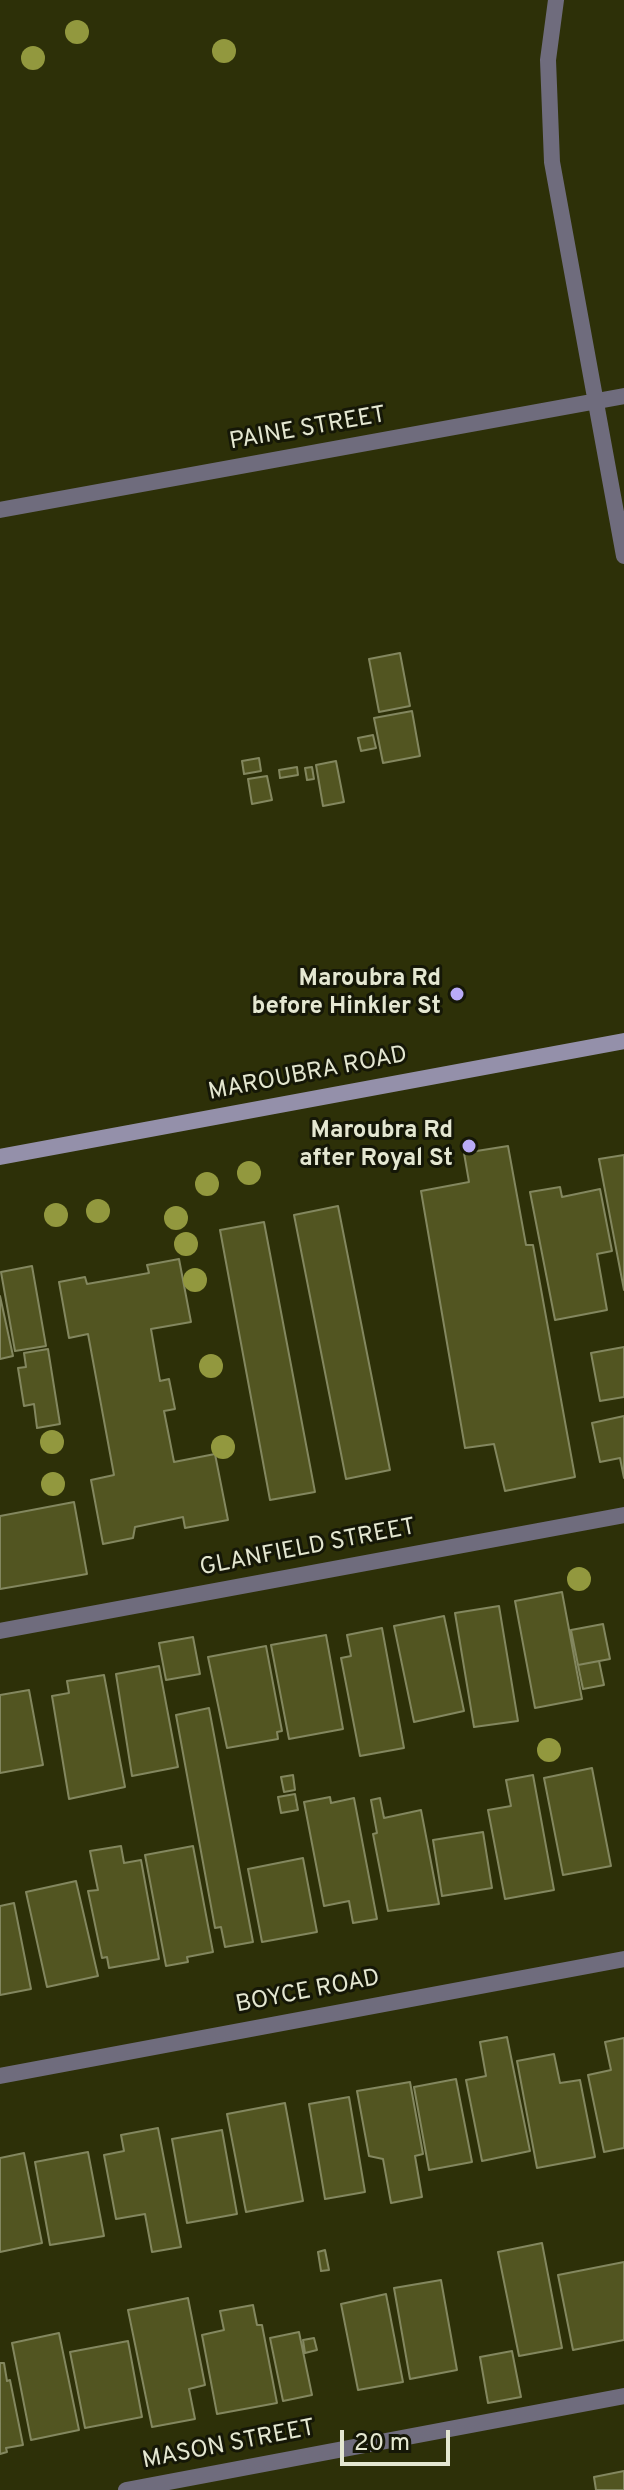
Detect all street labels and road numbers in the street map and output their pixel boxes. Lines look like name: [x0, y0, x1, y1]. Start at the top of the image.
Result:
street label: PAINE STREET: [227, 402, 389, 458]
street label: MAROUBRA ROAD: [206, 1042, 410, 1108]
street label: GLANFIELD STREET: [198, 1514, 418, 1584]
street label: BOYCE ROAD: [234, 1965, 382, 2021]
street label: MASON STREET: [140, 2415, 318, 2477]

